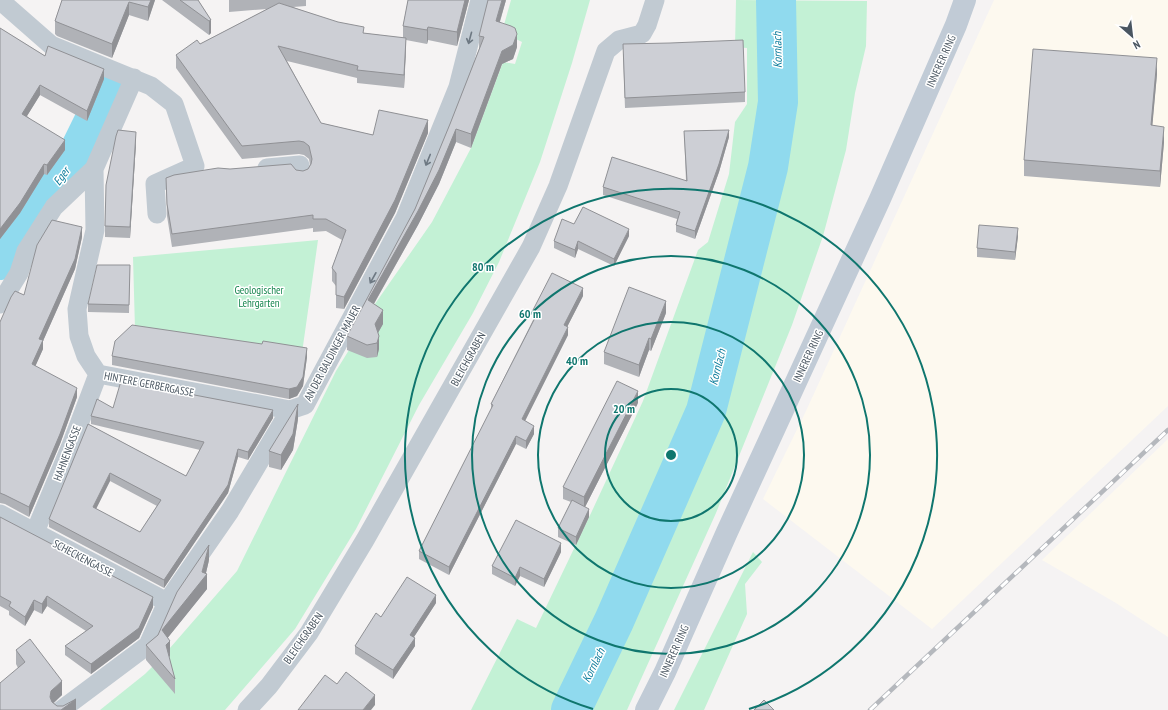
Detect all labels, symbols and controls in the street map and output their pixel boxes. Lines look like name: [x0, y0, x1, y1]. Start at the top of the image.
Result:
north arrow: [1112, 16, 1152, 56]
one-way arrow: [466, 31, 474, 44]
water label: Kornlach: [769, 31, 785, 68]
street label: INNERER RING: [923, 33, 959, 89]
text: N: [1131, 37, 1143, 52]
one-way arrow: [424, 154, 432, 166]
water label: Eger: [49, 163, 74, 188]
text: 80 m: [472, 259, 494, 274]
one-way arrow: [368, 271, 376, 283]
park label: Geologischer Lehrgarten: [234, 283, 284, 310]
street label: AN DER BALDINGER MAUER: [301, 303, 363, 403]
text: 60 m: [519, 306, 541, 321]
street label: INNERER RING: [790, 328, 826, 384]
street label: BLEICHGRABEN: [447, 330, 489, 388]
water label: Kornlach: [705, 347, 729, 386]
text: 40 m: [566, 353, 588, 368]
street label: HINTERE GERBERGASSE: [103, 368, 195, 400]
text: 20 m: [613, 401, 635, 416]
street label: HAHNENGASSE: [50, 423, 84, 483]
centre of rings: [664, 448, 678, 462]
street label: SCHECKENGASSE: [50, 536, 116, 580]
street label: BLEICHGRABEN: [280, 610, 326, 666]
street label: INNERER RING: [656, 623, 692, 679]
water label: Kornlach: [578, 645, 608, 685]

